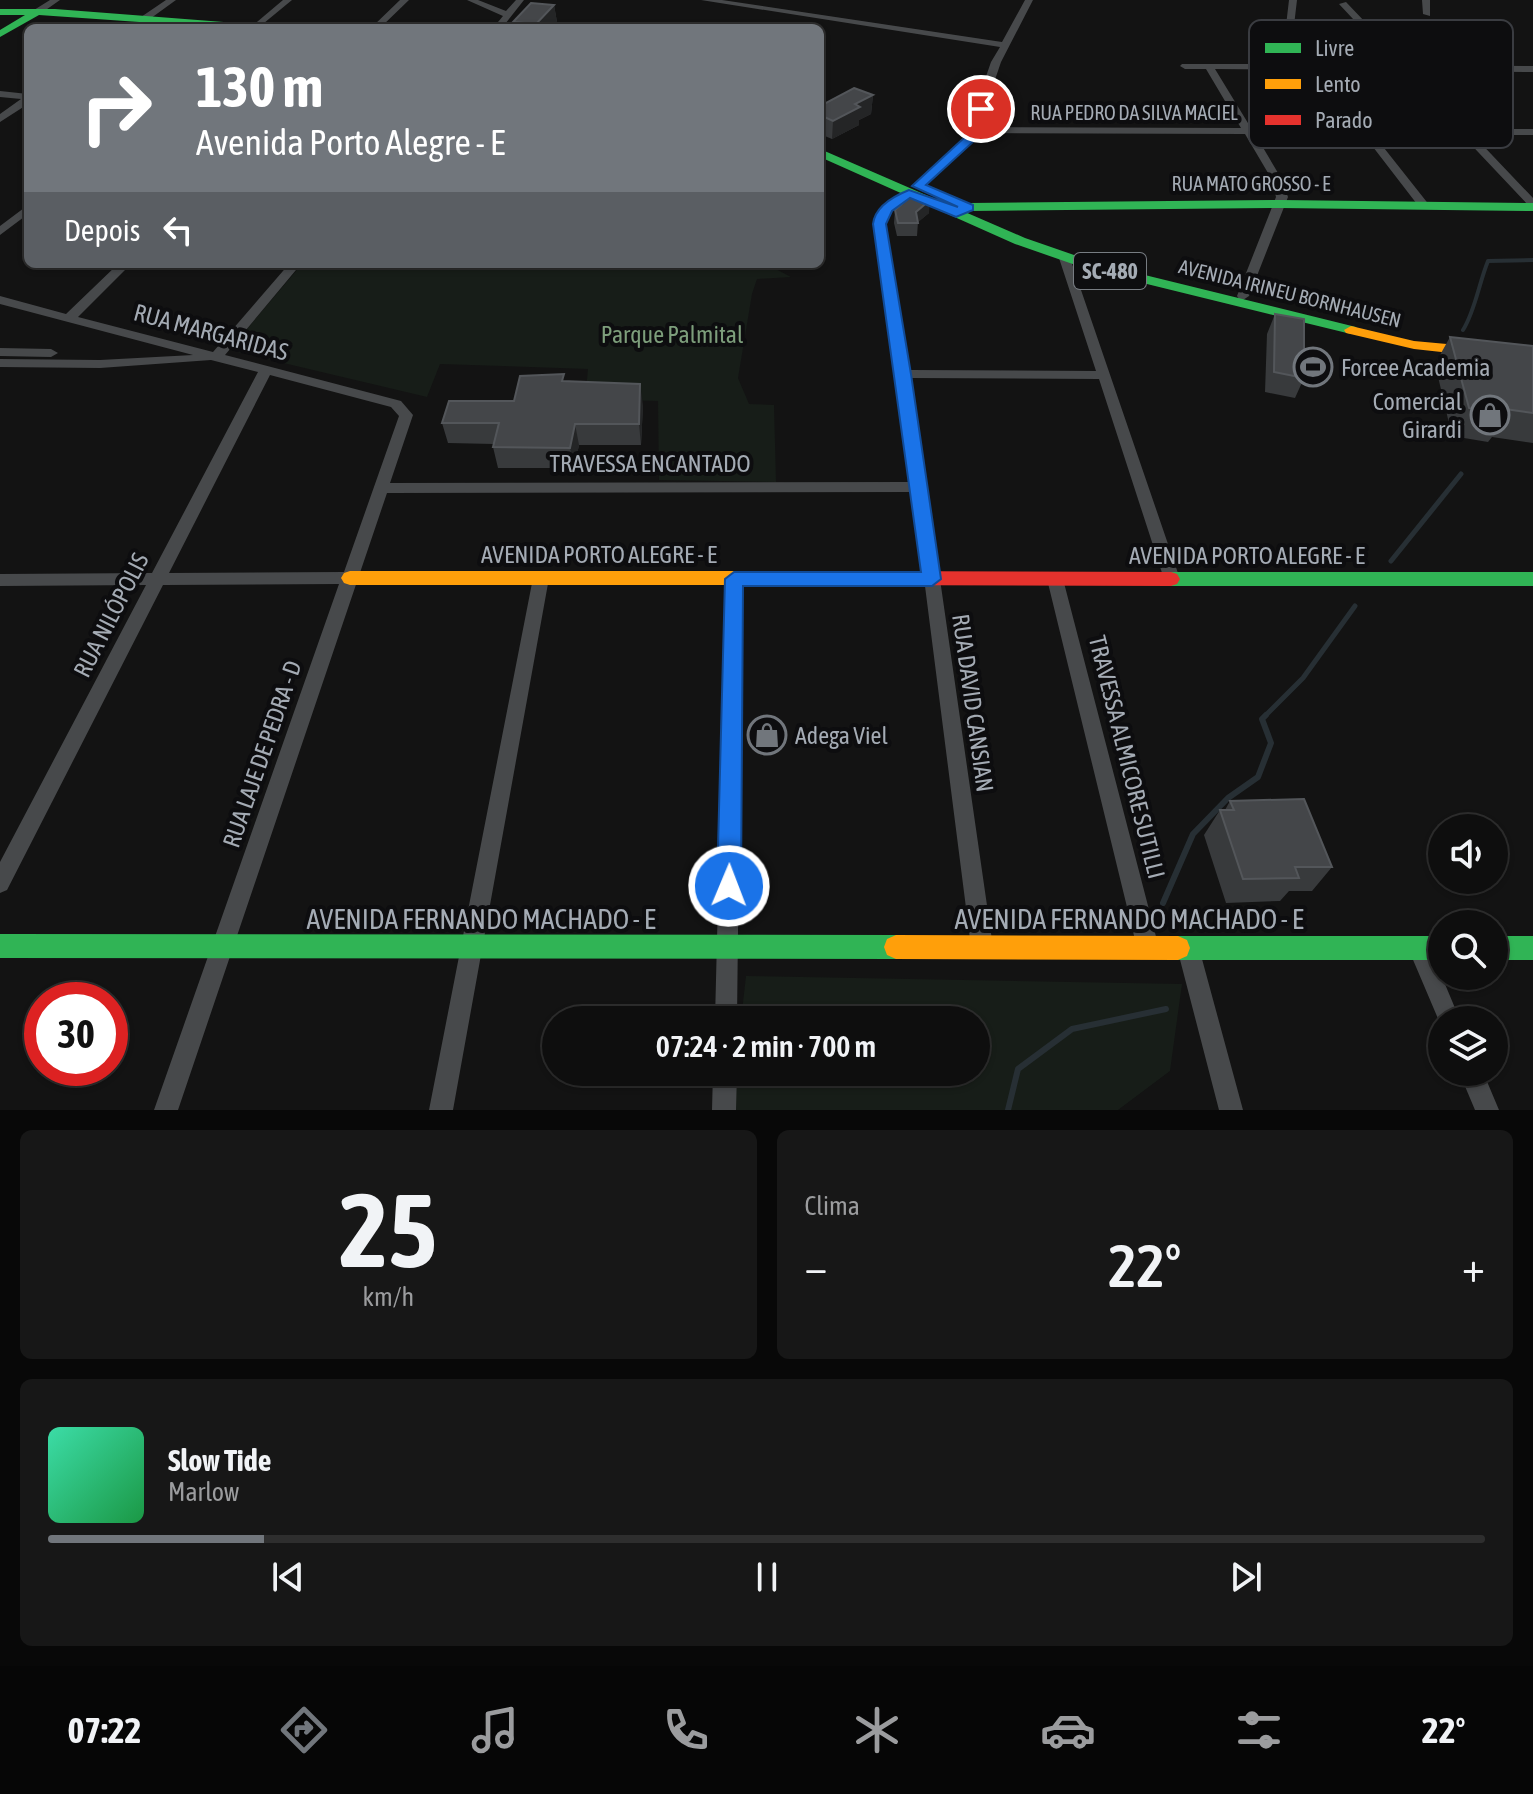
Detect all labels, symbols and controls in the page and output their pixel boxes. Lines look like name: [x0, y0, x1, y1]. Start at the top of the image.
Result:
legend: [1249, 20, 1513, 148]
text: Livre: [1315, 35, 1354, 61]
text: 130 m: [196, 55, 323, 119]
icon: right: [64, 56, 168, 160]
text: Lento: [1315, 71, 1361, 97]
pin: [947, 75, 1015, 143]
icon: arrive: [959, 87, 1003, 131]
street label: RUA PEDRO DA SILVA MACIEL: [1030, 101, 1238, 124]
text: Parado: [1315, 107, 1373, 133]
text: Avenida Porto Alegre - E: [196, 121, 505, 163]
street label: RUA MATO GROSSO - E: [1171, 172, 1331, 195]
icon: left: [156, 208, 200, 252]
text: Depois: [64, 213, 140, 247]
road number: SC-480: [1074, 253, 1146, 289]
street label: AVENIDA IRINEU BORNHAUSEN: [1176, 254, 1404, 332]
street label: RUA MARGARIDAS: [131, 298, 291, 366]
park label: Parque Palmital: [601, 321, 744, 348]
sports icon: Forcee Academia: [1292, 346, 1334, 388]
place label: Forcee Academia: [1341, 354, 1490, 381]
place label: Comercial Girardi: [1373, 388, 1463, 443]
shop icon: Comercial Girardi: [1469, 394, 1511, 436]
street label: TRAVESSA ENCANTADO: [550, 450, 750, 477]
street label: AVENIDA PORTO ALEGRE - E: [481, 541, 717, 568]
street label: AVENIDA PORTO ALEGRE - E: [1129, 542, 1365, 569]
street label: RUA NILÓPOLIS: [68, 548, 154, 682]
street label: RUA DAVID CANSIAN: [947, 612, 999, 794]
street label: TRAVESSA ALMICORE SUTILLI: [1084, 633, 1170, 881]
street label: RUA LAJE DE PEDRA - D: [217, 657, 307, 851]
shop icon: Adega Viel: [746, 714, 788, 756]
place label: Adega Viel: [795, 722, 888, 749]
map controls: [1428, 814, 1508, 1086]
button: sound: [1428, 814, 1508, 894]
position arrow: [687, 844, 771, 928]
street label: AVENIDA FERNANDO MACHADO - E: [306, 903, 656, 935]
street label: AVENIDA FERNANDO MACHADO - E: [954, 903, 1304, 935]
button: search: [1428, 910, 1508, 990]
speed limit sign: 30: [24, 982, 128, 1086]
button: layers: [1428, 1006, 1508, 1086]
text: 07:24 · 2 min · 700 m: [656, 1029, 876, 1063]
text: 25: [339, 1170, 437, 1289]
text: Clima: [805, 1191, 860, 1221]
text: 22°: [1108, 1231, 1181, 1300]
text: −: [805, 1241, 827, 1291]
text: +: [1462, 1241, 1485, 1291]
text: km/h: [362, 1282, 414, 1312]
text: Slow Tide: [168, 1443, 271, 1477]
text: Marlow: [168, 1477, 239, 1507]
icon: previous: [266, 1555, 310, 1599]
icon: pause: [745, 1555, 789, 1599]
icon: next: [1224, 1555, 1268, 1599]
icon: directions: [276, 1702, 332, 1758]
icon: music: [467, 1702, 523, 1758]
icon: phone: [658, 1702, 714, 1758]
icon: climate: [849, 1702, 905, 1758]
icon: car: [1040, 1702, 1096, 1758]
icon: filters: [1231, 1702, 1287, 1758]
text: 07:22: [67, 1709, 142, 1751]
text: 22°: [1422, 1709, 1466, 1751]

